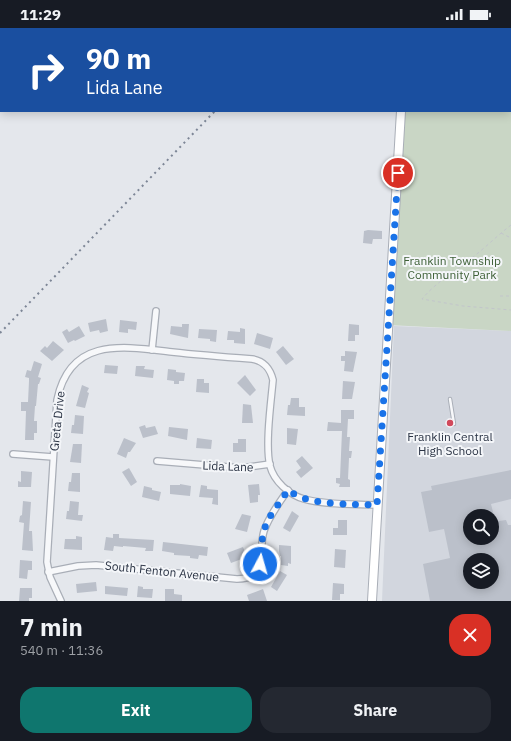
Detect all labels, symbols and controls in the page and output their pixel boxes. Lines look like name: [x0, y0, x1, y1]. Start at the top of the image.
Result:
text: 11:29: [20, 5, 61, 24]
text: 90 m: [86, 40, 151, 77]
icon: right: [20, 44, 72, 96]
text: Lida Lane: [86, 76, 163, 99]
pin: [381, 156, 415, 190]
icon: arrive: [387, 162, 409, 184]
park label: Franklin Township Community Park: [403, 253, 501, 282]
street label: Greta Drive: [46, 390, 68, 452]
marker: Franklin Central High School: [445, 418, 455, 428]
place label: Franklin Central High School: [407, 429, 493, 458]
street label: Lida Lane: [202, 458, 254, 474]
map controls: [463, 509, 499, 589]
button: search: [463, 509, 499, 545]
position arrow: [239, 543, 281, 585]
button: layers: [463, 553, 499, 589]
street label: South Fenton Avenue: [104, 558, 220, 585]
text: 7 min: [20, 611, 83, 643]
button: close: [449, 614, 491, 656]
text: 540 m · 11:36: [20, 642, 103, 659]
button: Exit: [20, 687, 252, 733]
button: Share: [260, 687, 491, 733]

